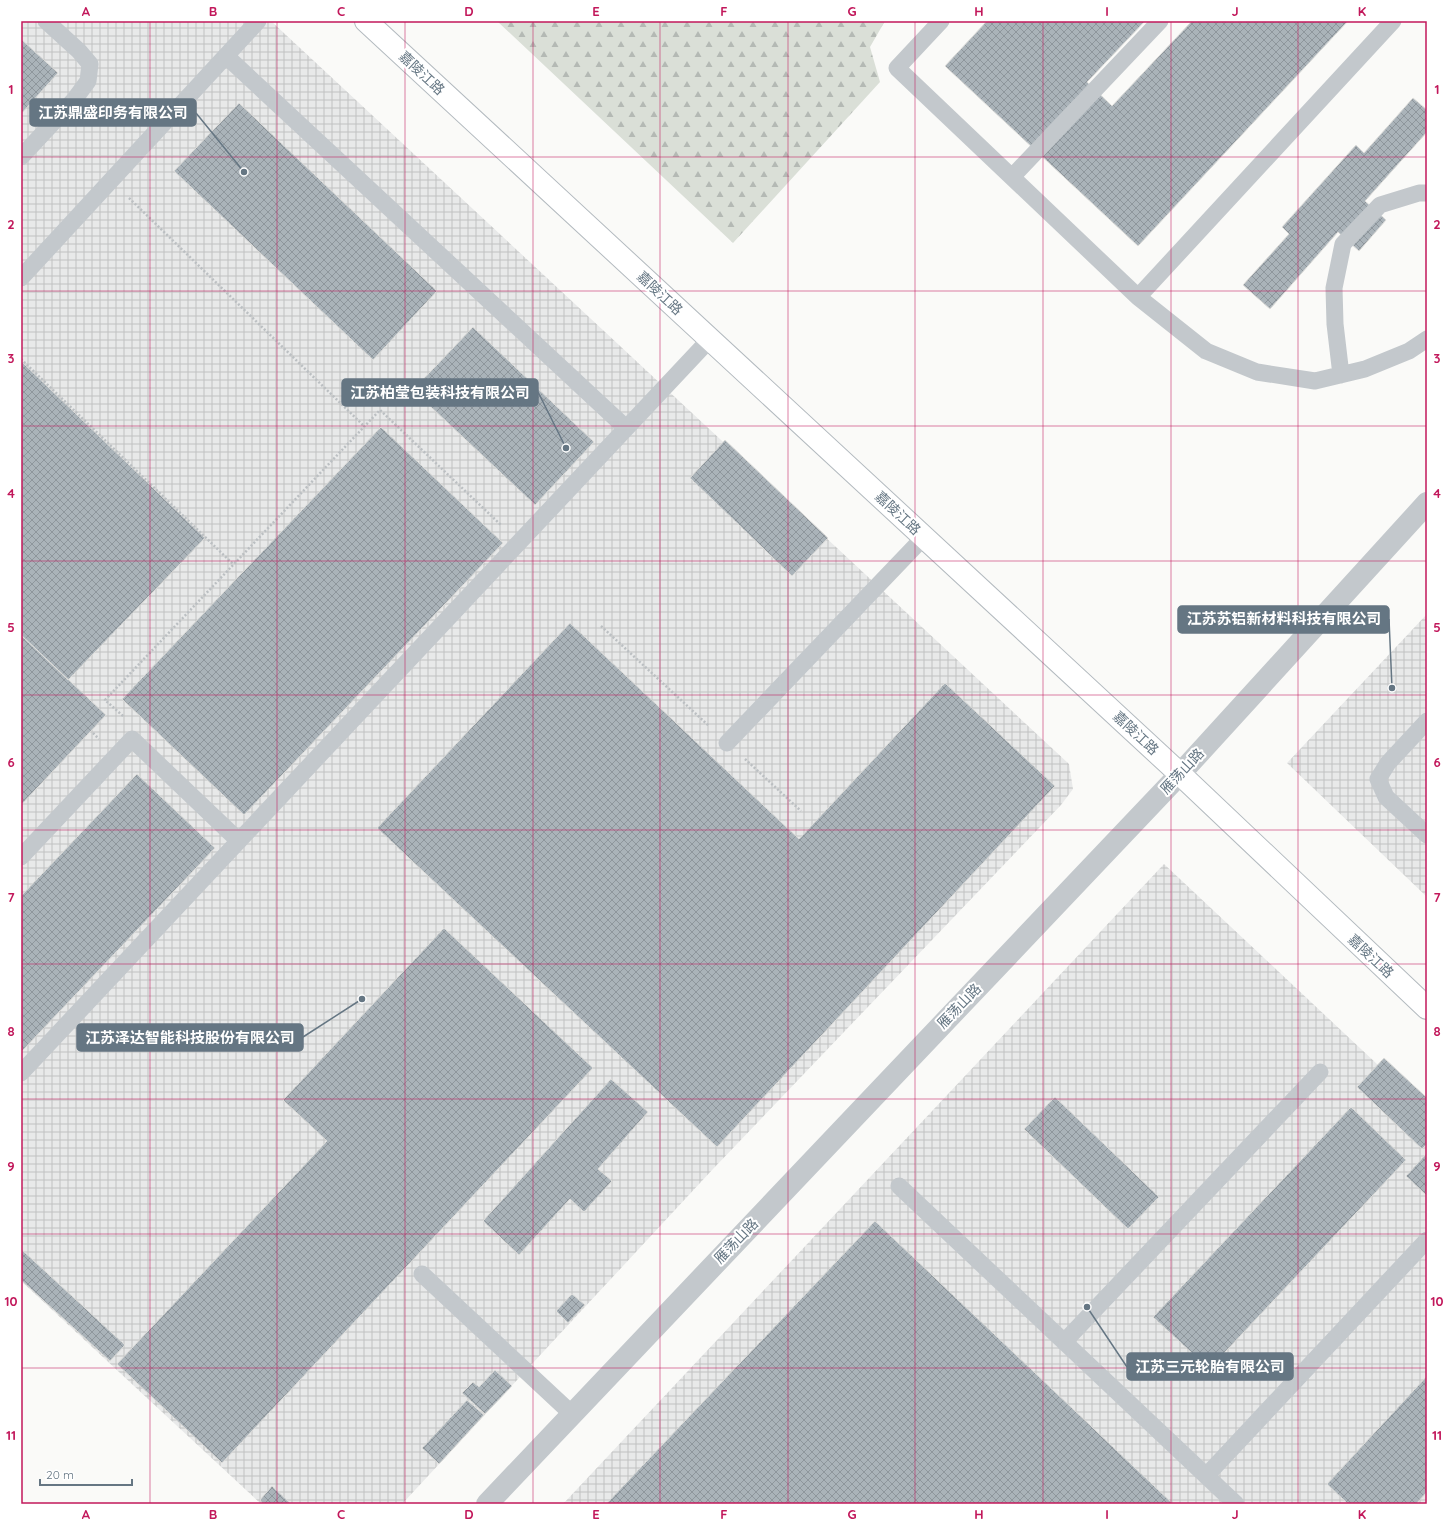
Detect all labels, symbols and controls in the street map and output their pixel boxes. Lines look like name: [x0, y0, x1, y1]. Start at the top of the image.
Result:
text: A: [82, 3, 91, 19]
text: B: [209, 3, 217, 19]
text: C: [337, 3, 345, 19]
text: D: [464, 3, 474, 19]
text: E: [592, 3, 600, 19]
text: F: [720, 3, 728, 19]
text: G: [847, 3, 857, 19]
text: H: [974, 3, 984, 19]
text: I: [1105, 3, 1109, 19]
text: J: [1231, 3, 1239, 19]
text: K: [1358, 3, 1367, 19]
street label: 嘉陵江路: [395, 47, 449, 99]
text: 1: [8, 81, 14, 97]
text: 1: [1434, 81, 1440, 97]
callout: 江苏鼎盛印务有限公司: [30, 99, 196, 126]
text: 江苏鼎盛印务有限公司: [38, 103, 188, 122]
text: 2: [7, 216, 15, 232]
text: 2: [1433, 216, 1441, 232]
street label: 嘉陵江路: [633, 267, 687, 319]
text: 3: [8, 350, 15, 366]
text: 3: [1434, 350, 1441, 366]
callout: 江苏柏莹包装科技有限公司: [342, 379, 538, 406]
text: 江苏柏莹包装科技有限公司: [350, 383, 530, 402]
text: 4: [7, 485, 15, 501]
text: 4: [1433, 485, 1441, 501]
street label: 嘉陵江路: [871, 487, 925, 539]
callout: 江苏苏铝新材料科技有限公司: [1178, 606, 1389, 633]
text: 江苏苏铝新材料科技有限公司: [1186, 609, 1382, 628]
text: 5: [7, 619, 15, 635]
text: 5: [1433, 619, 1441, 635]
street label: 嘉陵江路: [1109, 707, 1163, 759]
street label: 雁荡山路: [1156, 744, 1208, 798]
text: 6: [7, 754, 15, 770]
text: 6: [1433, 754, 1441, 770]
text: 7: [7, 889, 15, 905]
text: 7: [1433, 889, 1441, 905]
street label: 嘉陵江路: [1344, 930, 1398, 982]
street label: 雁荡山路: [933, 980, 985, 1032]
text: 8: [7, 1023, 15, 1039]
text: 8: [1433, 1023, 1441, 1039]
callout: 江苏泽达智能科技股份有限公司: [77, 1024, 303, 1051]
text: 江苏泽达智能科技股份有限公司: [85, 1028, 295, 1047]
text: 9: [7, 1158, 15, 1174]
text: 9: [1433, 1158, 1441, 1174]
street label: 雁荡山路: [710, 1215, 762, 1267]
text: 10: [4, 1293, 18, 1309]
text: 10: [1430, 1293, 1444, 1309]
callout: 江苏三元轮胎有限公司: [1127, 1353, 1293, 1380]
text: 江苏三元轮胎有限公司: [1135, 1357, 1285, 1376]
text: 11: [6, 1427, 16, 1443]
text: 11: [1432, 1427, 1442, 1443]
scale bar: [40, 1461, 132, 1487]
text: 20 m: [46, 1467, 74, 1482]
text: A: [82, 1506, 91, 1522]
text: B: [209, 1506, 217, 1522]
text: C: [337, 1506, 345, 1522]
text: D: [464, 1506, 474, 1522]
text: E: [592, 1506, 600, 1522]
text: F: [720, 1506, 728, 1522]
text: G: [847, 1506, 857, 1522]
text: H: [974, 1506, 984, 1522]
text: I: [1105, 1506, 1109, 1522]
text: J: [1231, 1506, 1239, 1522]
text: K: [1358, 1506, 1367, 1522]

